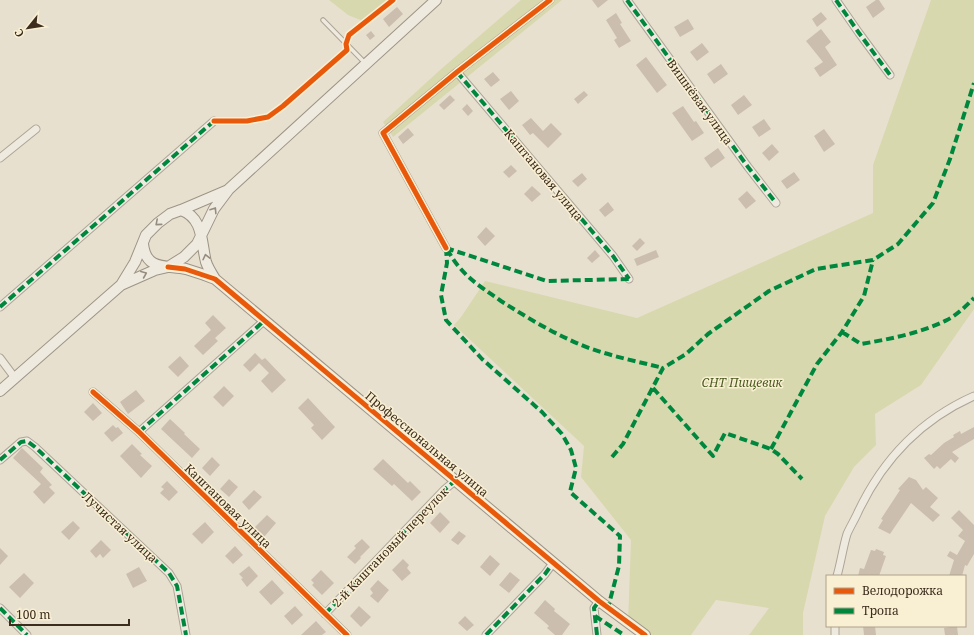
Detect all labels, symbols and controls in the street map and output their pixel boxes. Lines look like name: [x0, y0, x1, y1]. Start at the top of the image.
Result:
north arrow: [8, 8, 48, 48]
text: С: [11, 26, 27, 40]
street label: Вишнёвая улица: [663, 56, 737, 148]
street label: Каштановая улица: [500, 125, 588, 225]
one-way arrow: [209, 207, 216, 214]
one-way arrow: [155, 218, 163, 226]
one-way arrow: [202, 254, 210, 261]
one-way arrow: [140, 271, 147, 279]
park label: СНТ Пищевик: [702, 374, 783, 391]
street label: Профессиональная улица: [362, 387, 493, 501]
street label: Каштановая улица: [181, 460, 275, 552]
street label: 2-й Каштановый переулок: [328, 483, 453, 611]
street label: Лучистая улица: [79, 488, 162, 567]
legend: [826, 575, 966, 627]
text: Велодорожка: [862, 582, 943, 599]
scale bar: [10, 601, 129, 627]
text: Тропа: [862, 602, 899, 619]
text: 100 m: [16, 606, 51, 623]

